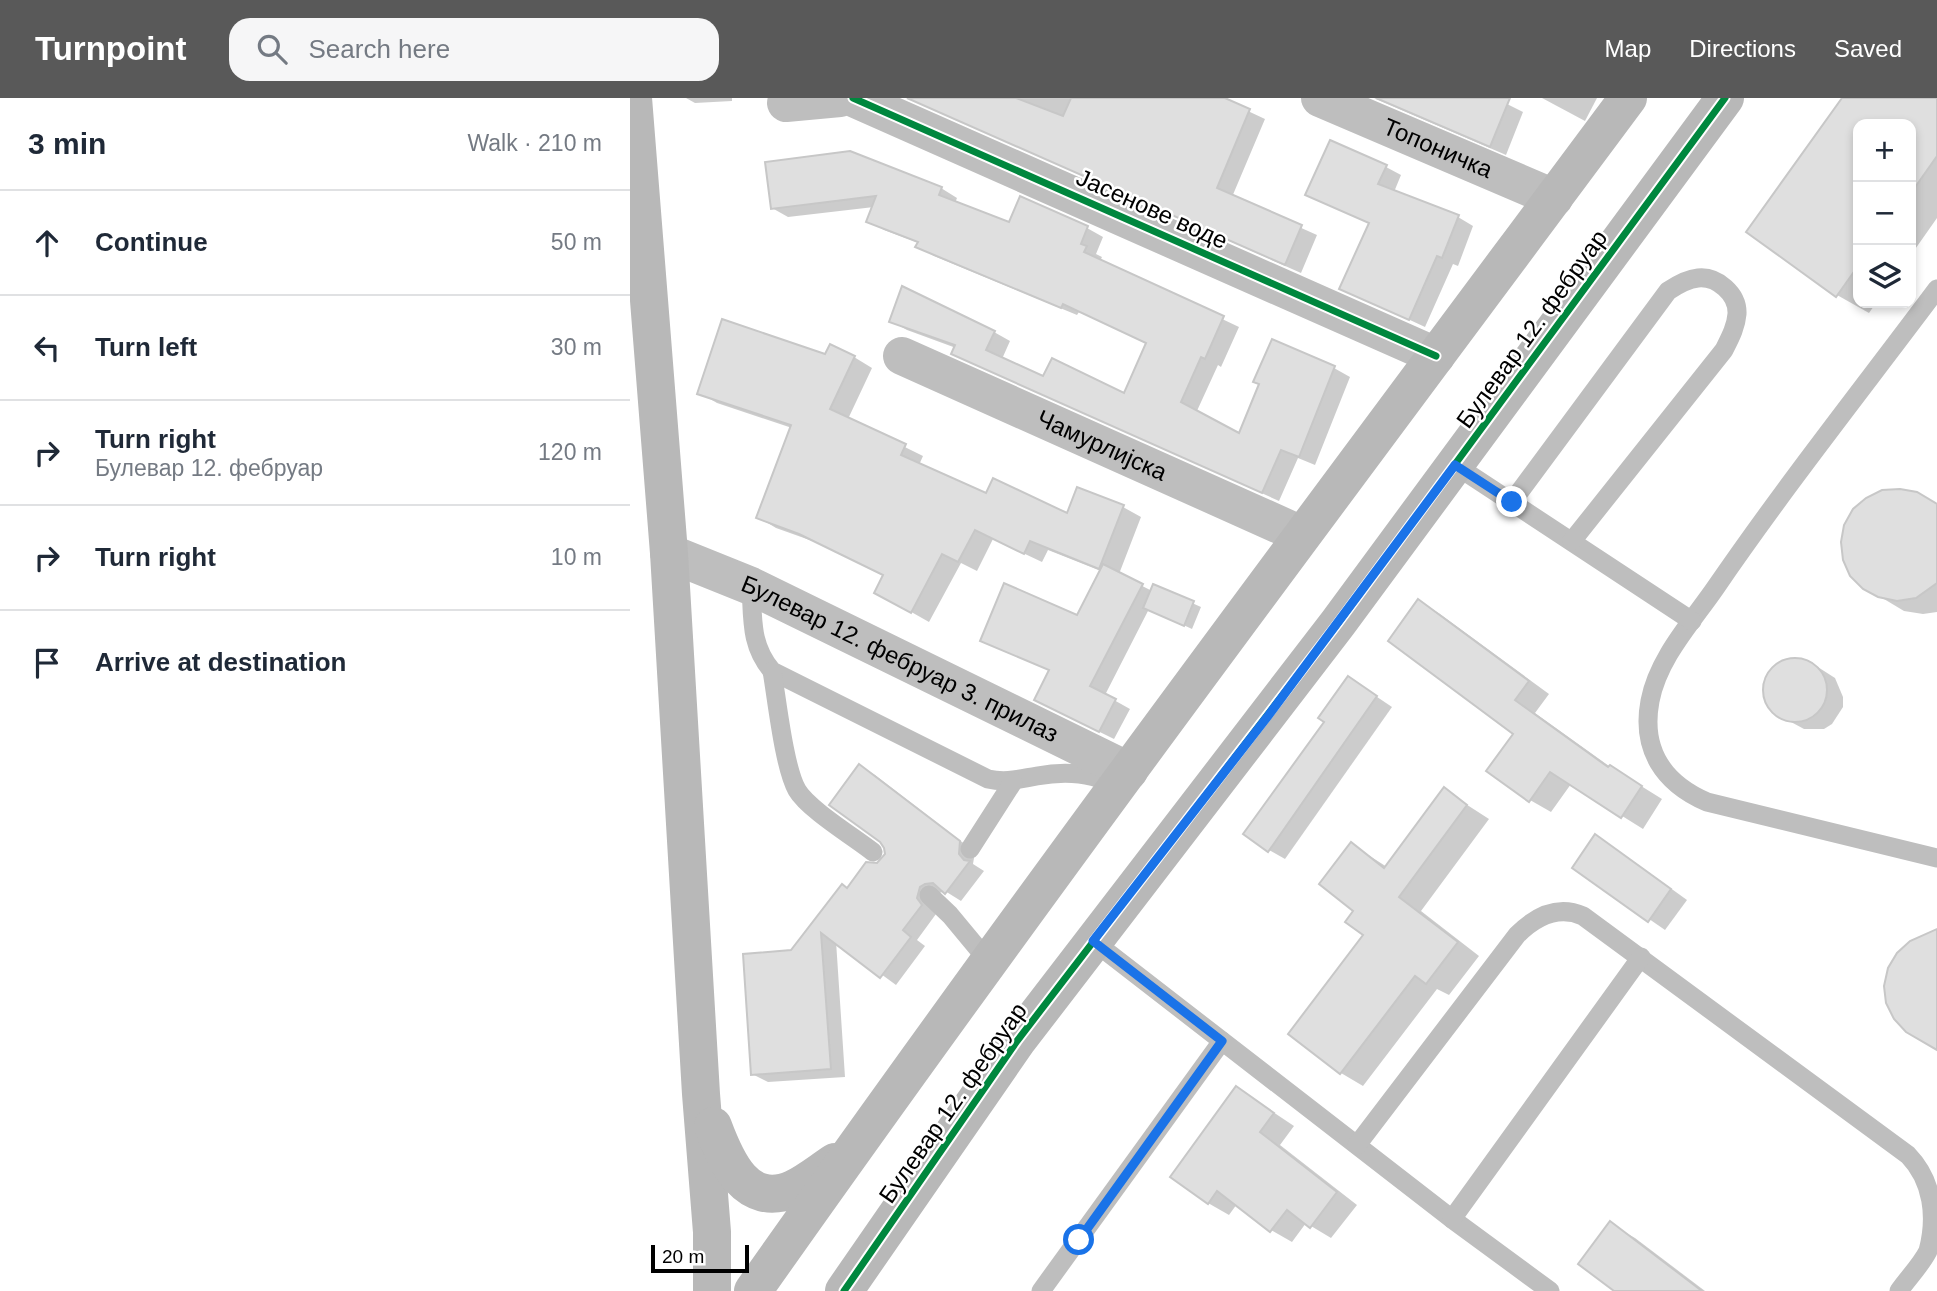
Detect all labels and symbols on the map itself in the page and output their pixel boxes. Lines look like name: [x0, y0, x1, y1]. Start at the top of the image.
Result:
street label: Топоничка: [1379, 113, 1497, 183]
street label: Јасенове воде: [1073, 163, 1232, 254]
street label: Булевар 12. фебруар: [1451, 224, 1612, 433]
street label: Чамурлијска: [1033, 404, 1172, 486]
route end: [1496, 486, 1527, 517]
street label: Булевар 12. фебруар 3. прилаз: [738, 570, 1063, 747]
street label: Булевар 12. фебруар: [873, 997, 1032, 1208]
route start: [1063, 1224, 1094, 1255]
scale bar: [651, 1242, 749, 1274]

